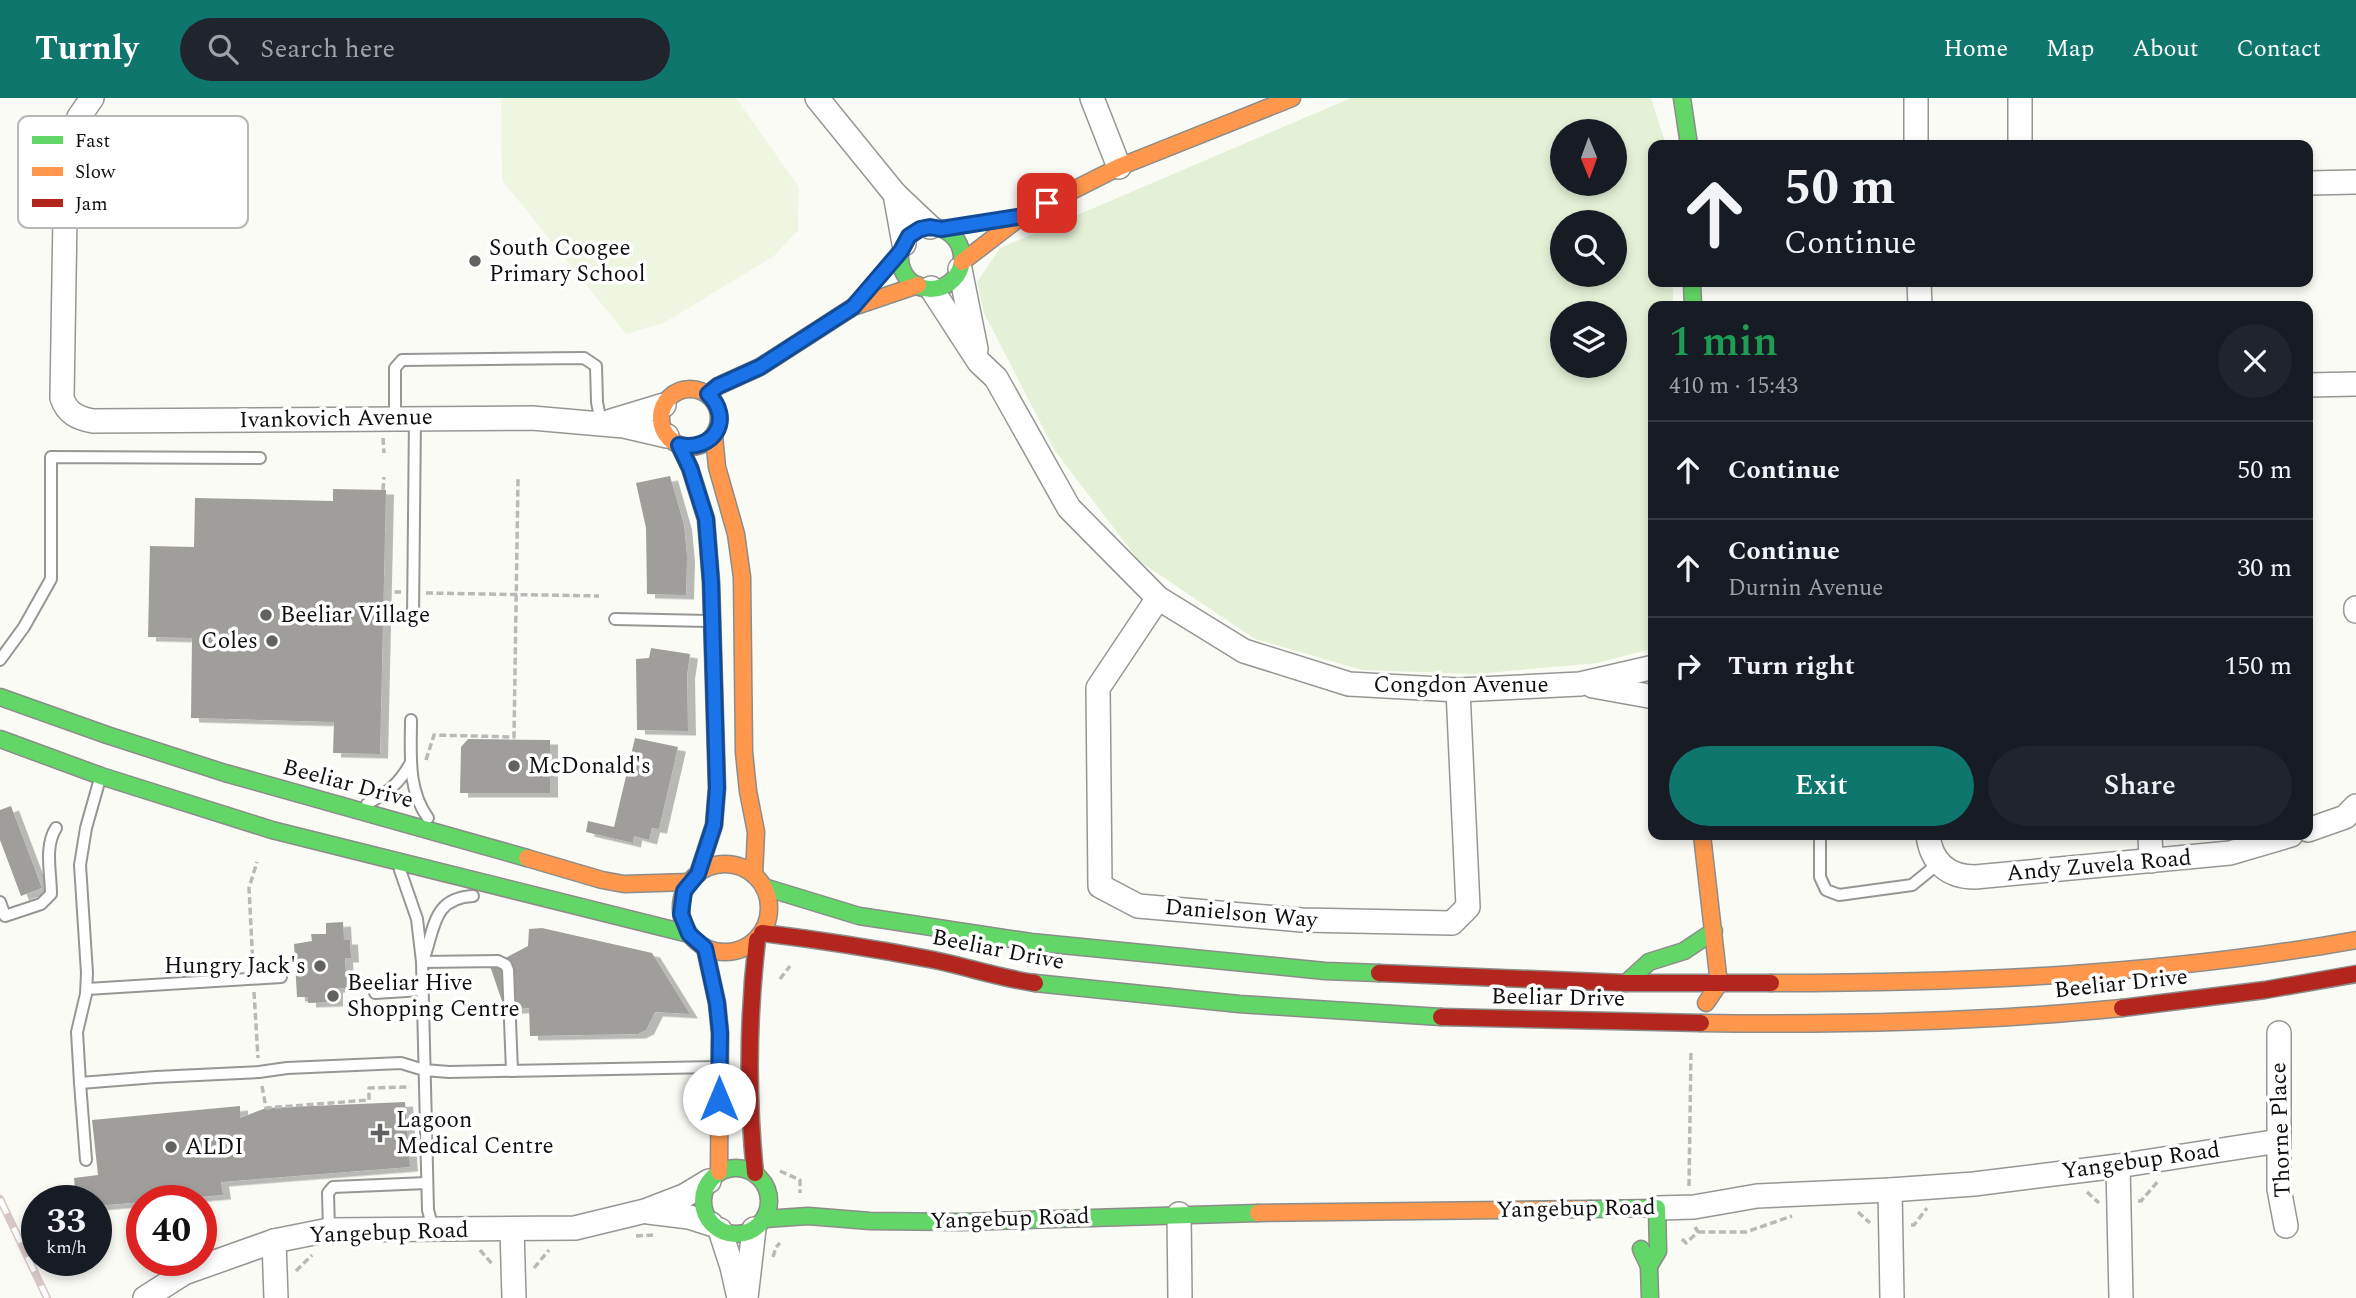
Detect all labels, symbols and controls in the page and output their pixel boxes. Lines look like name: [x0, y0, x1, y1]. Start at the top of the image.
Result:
search box: [180, 18, 670, 81]
text: Turnly: [35, 24, 138, 74]
text: Search here: [260, 29, 395, 69]
icon: search: [204, 30, 242, 68]
text: Home: [1943, 31, 2008, 67]
text: Map: [2046, 31, 2094, 67]
text: About: [2132, 31, 2198, 67]
text: Contact: [2236, 31, 2321, 67]
legend: [18, 116, 248, 228]
north arrow: [1550, 119, 1628, 196]
map controls: [1550, 119, 1627, 378]
text: Fast: [75, 127, 111, 156]
text: 50 m: [1784, 151, 1895, 226]
text: Slow: [75, 158, 116, 187]
icon: ahead: [1669, 168, 1760, 259]
pin: [1017, 173, 1077, 233]
icon: arrive: [1028, 184, 1066, 222]
text: Jam: [75, 190, 107, 219]
button: search: [1550, 210, 1627, 287]
text: Continue: [1784, 219, 1917, 268]
place label: South Coogee Primary School: [489, 231, 645, 292]
marker: South Coogee Primary School: [467, 253, 483, 269]
button: layers: [1550, 301, 1627, 378]
text: 1 min: [1669, 311, 1778, 374]
button: close: [2218, 324, 2292, 398]
text: 410 m · 15:43: [1669, 369, 1798, 404]
street label: Ivankovich Avenue: [239, 400, 433, 438]
text: Continue: [1728, 450, 1840, 490]
text: 50 m: [2237, 450, 2292, 490]
icon: ahead: [1669, 451, 1707, 489]
text: Continue: [1728, 531, 1840, 571]
text: 30 m: [2237, 548, 2292, 588]
icon: ahead: [1669, 549, 1707, 587]
text: Durnin Avenue: [1728, 571, 1883, 606]
place label: Beeliar Village: [280, 598, 430, 633]
marker: Beeliar Village: [258, 607, 274, 623]
place label: Coles: [201, 624, 258, 659]
marker: Coles: [264, 633, 280, 649]
text: Turn right: [1728, 646, 1855, 686]
text: 150 m: [2224, 646, 2292, 686]
icon: right: [1669, 647, 1707, 685]
street label: Congdon Avenue: [1373, 668, 1549, 703]
button: Exit: [1669, 746, 1974, 826]
button: Share: [1988, 746, 2292, 826]
place label: McDonald's: [528, 749, 651, 784]
street label: Beeliar Drive: [279, 750, 417, 818]
marker: McDonald's: [506, 758, 522, 774]
street label: Andy Zuvela Road: [2005, 840, 2193, 892]
street label: Danielson Way: [1163, 890, 1320, 938]
street label: Beeliar Drive: [929, 920, 1067, 980]
place label: Hungry Jack's: [164, 949, 306, 984]
marker: Hungry Jack's: [312, 958, 328, 974]
street label: Beeliar Drive: [2053, 960, 2189, 1008]
place label: Beeliar Hive Shopping Centre: [347, 966, 520, 1027]
street label: Beeliar Drive: [1491, 979, 1625, 1017]
marker: Beeliar Hive Shopping Centre: [325, 988, 341, 1004]
position arrow: [682, 1062, 756, 1136]
street label: Thorne Place: [2261, 1062, 2301, 1198]
place label: Lagoon Medical Centre: [396, 1103, 554, 1164]
marker: Lagoon Medical Centre: [370, 1123, 390, 1143]
place label: ALDI: [185, 1130, 243, 1165]
street label: Yangebup Road: [2060, 1133, 2222, 1189]
marker: ALDI: [163, 1139, 179, 1155]
speed limit sign: 40: [126, 1185, 217, 1276]
street label: Yangebup Road: [1496, 1190, 1656, 1228]
text: 33: [47, 1195, 86, 1248]
street label: Yangebup Road: [930, 1199, 1090, 1239]
street label: Yangebup Road: [309, 1213, 469, 1253]
text: km/h: [46, 1234, 87, 1261]

